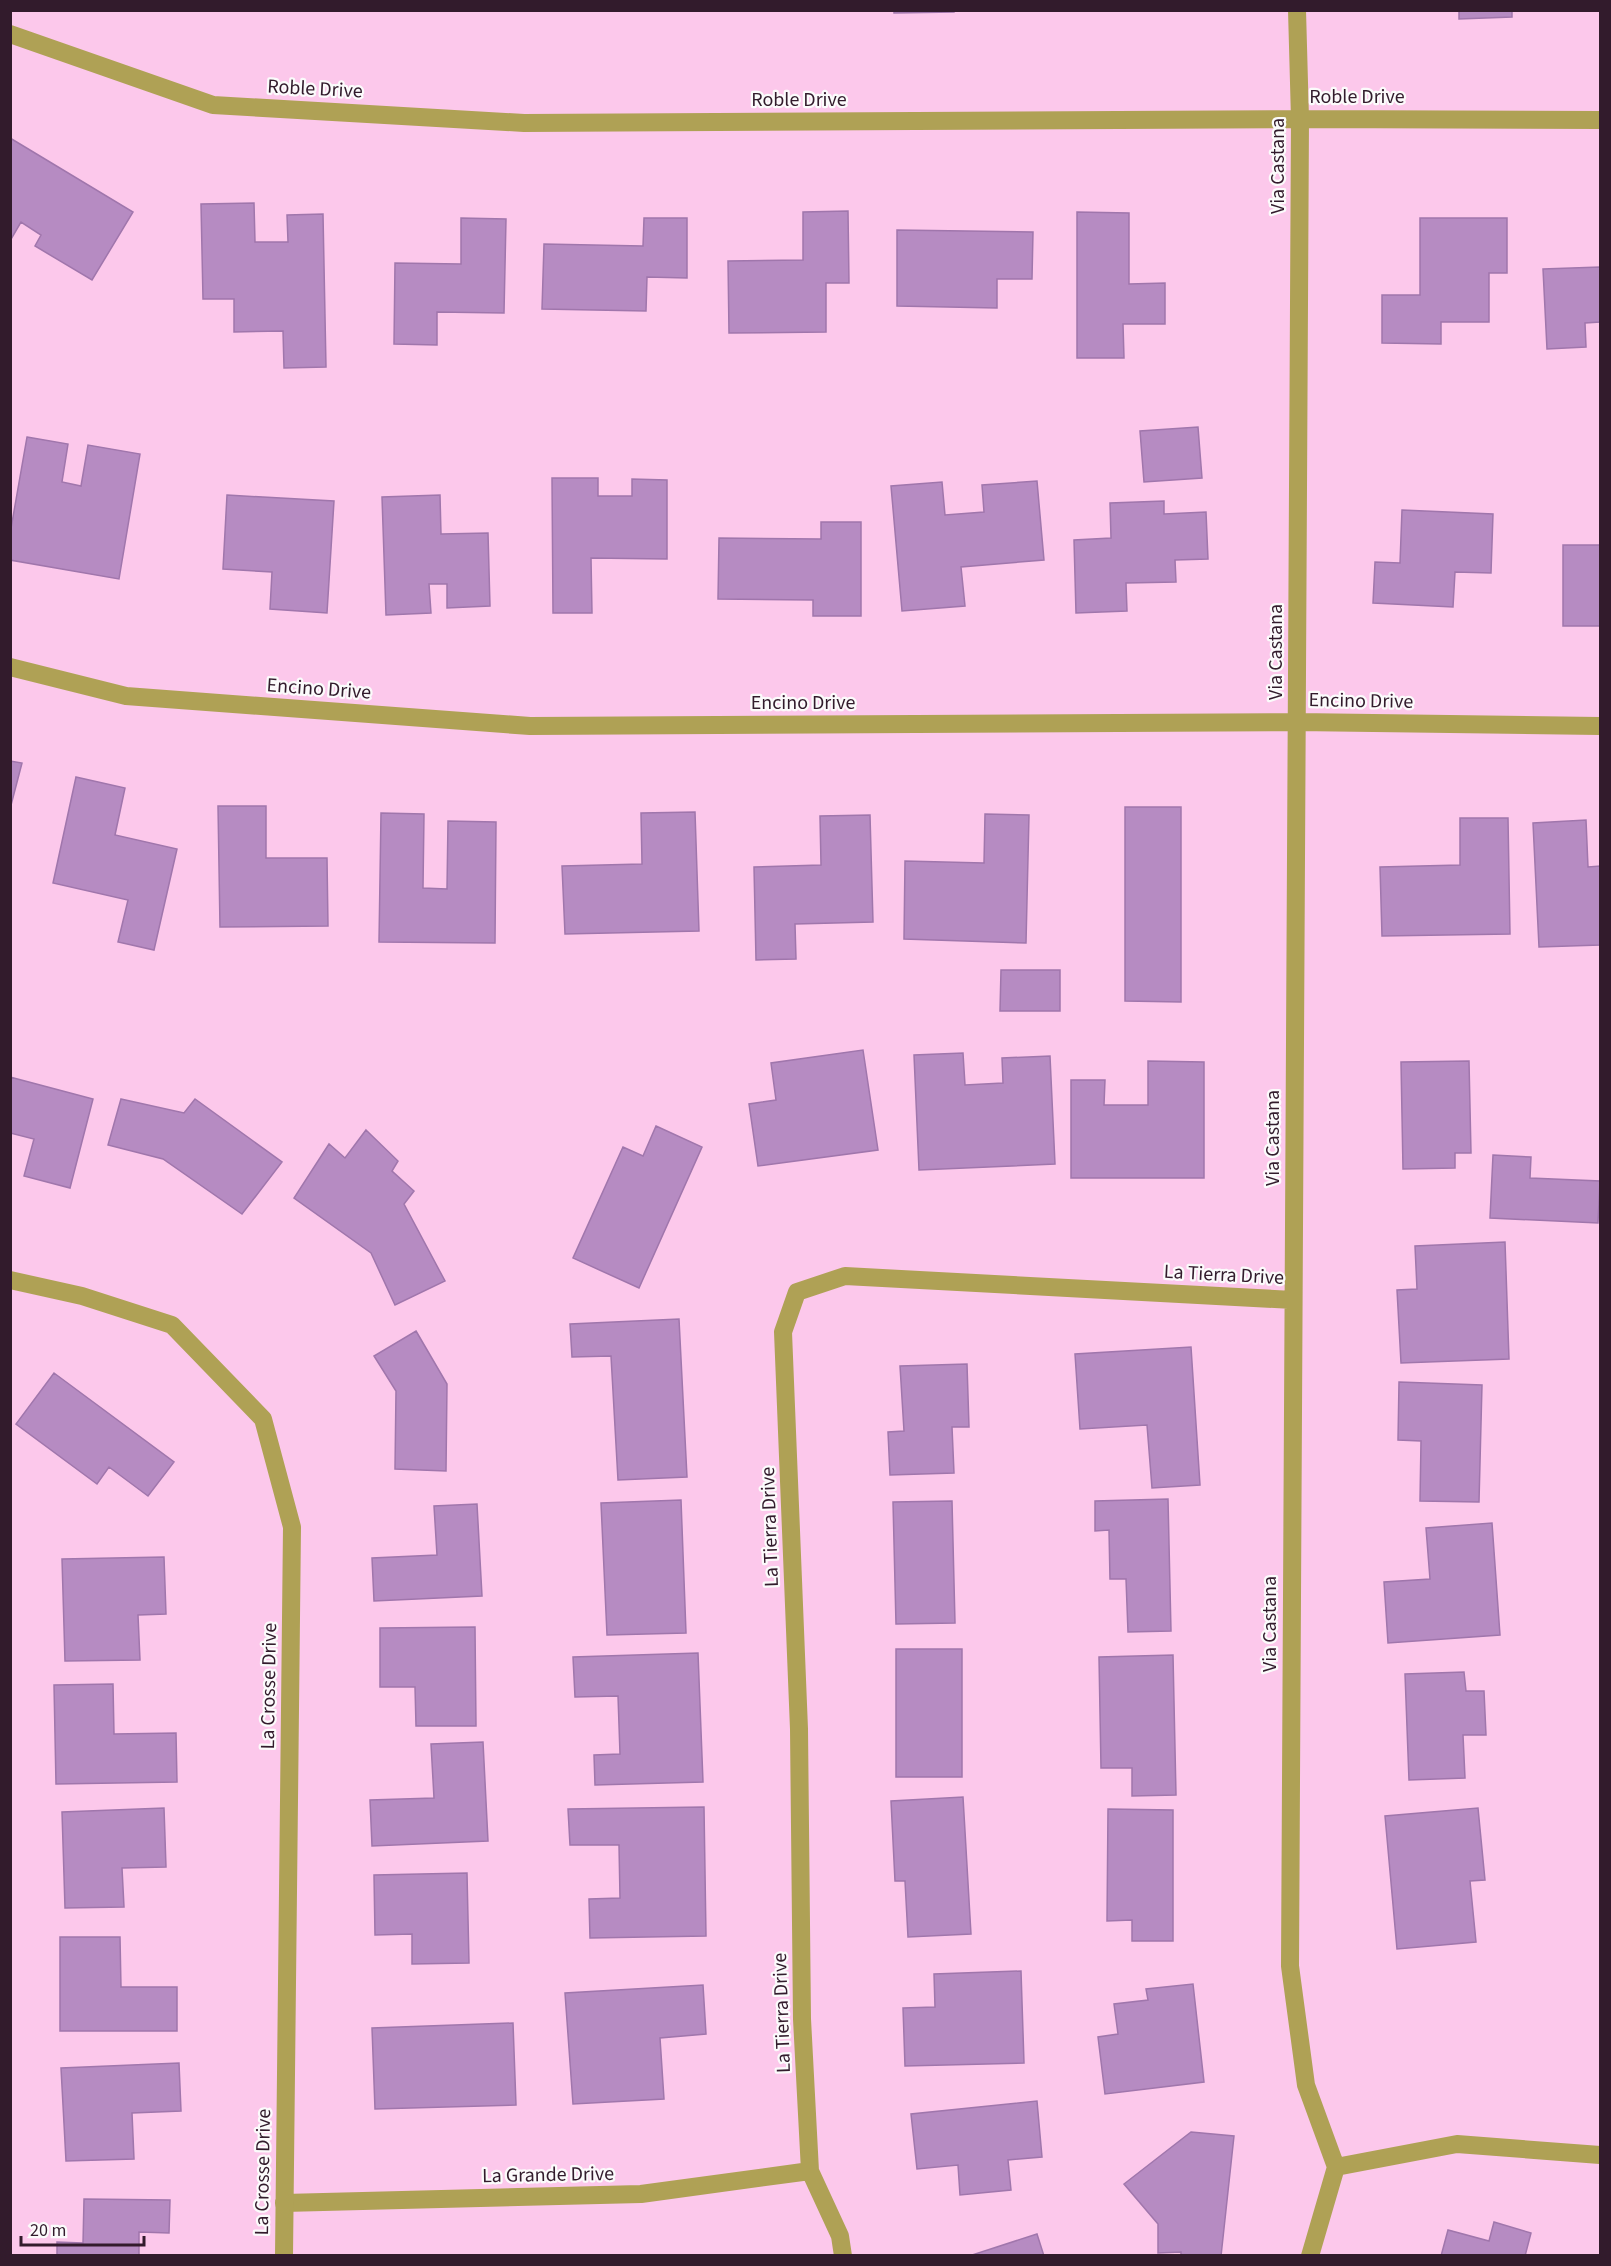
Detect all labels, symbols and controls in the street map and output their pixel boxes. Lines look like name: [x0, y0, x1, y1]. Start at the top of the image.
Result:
street label: Roble Drive: [267, 73, 363, 105]
street label: Roble Drive: [1309, 83, 1405, 111]
street label: Roble Drive: [751, 86, 847, 114]
street label: Via Castana: [1264, 118, 1292, 214]
street label: Via Castana: [1262, 604, 1290, 700]
street label: Encino Drive: [266, 671, 372, 707]
street label: Encino Drive: [1308, 686, 1414, 716]
street label: Encino Drive: [751, 689, 855, 717]
street label: Via Castana: [1259, 1090, 1287, 1186]
street label: La Tierra Drive: [1163, 1258, 1285, 1292]
street label: La Tierra Drive: [754, 1466, 786, 1588]
street label: Via Castana: [1256, 1576, 1284, 1672]
street label: La Crosse Drive: [254, 1622, 284, 1750]
street label: La Tierra Drive: [766, 1952, 798, 2074]
street label: La Crosse Drive: [248, 2108, 278, 2236]
street label: La Grande Drive: [482, 2160, 614, 2190]
scale bar: [21, 2209, 144, 2247]
text: 20 m: [30, 2218, 66, 2243]

